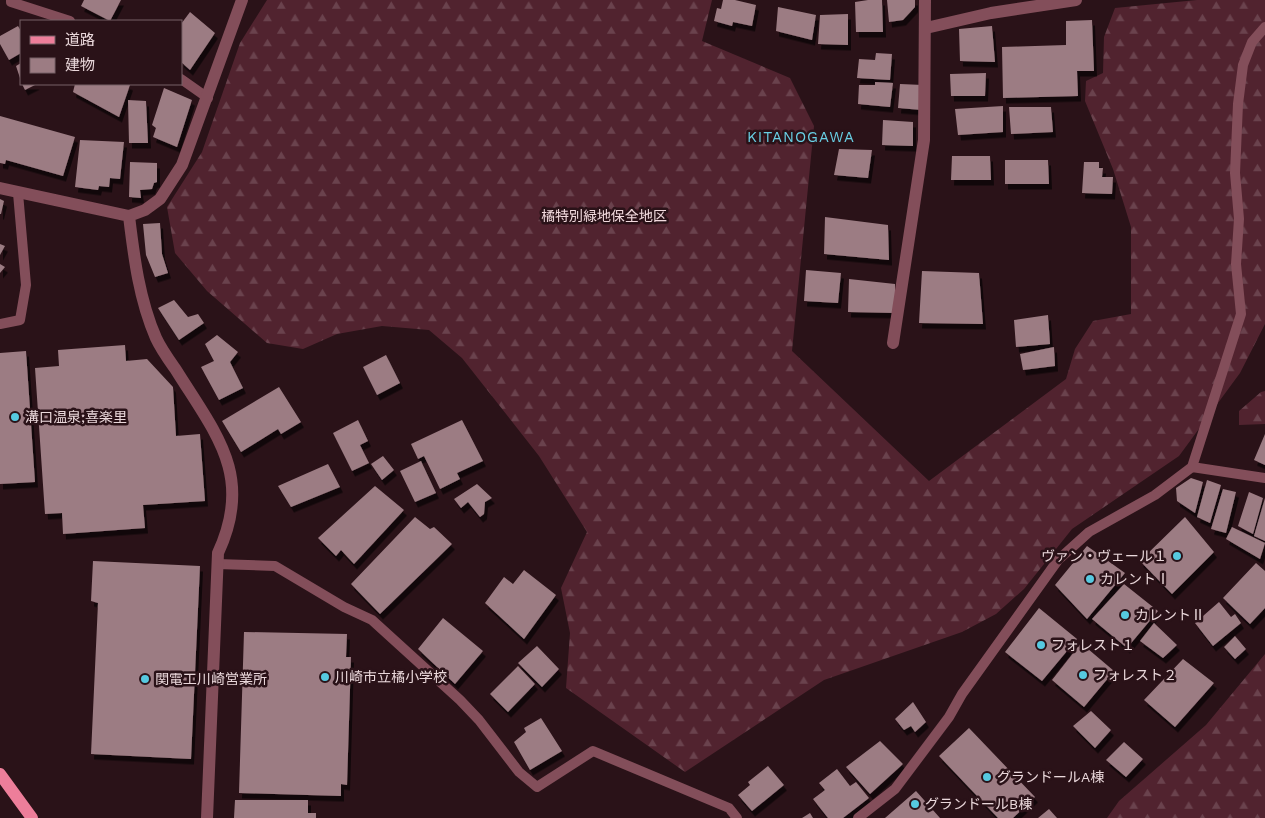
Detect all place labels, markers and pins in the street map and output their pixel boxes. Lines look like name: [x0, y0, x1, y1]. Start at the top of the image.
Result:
place label: 溝口温泉;喜楽里: [25, 409, 127, 425]
marker: 溝口温泉;喜楽里: [9, 411, 21, 423]
place label: ヴァン・ヴェール１: [1041, 548, 1167, 564]
marker: ヴァン・ヴェール１: [1171, 550, 1183, 562]
place label: カレントⅠ: [1100, 571, 1170, 587]
marker: カレントⅠ: [1084, 573, 1096, 585]
place label: カレントⅡ: [1135, 607, 1205, 623]
marker: カレントⅡ: [1119, 609, 1131, 621]
place label: フォレスト１: [1051, 637, 1135, 653]
marker: フォレスト１: [1035, 639, 1047, 651]
place label: フォレスト２: [1093, 667, 1177, 683]
place label: 川崎市立橘小学校: [335, 669, 447, 685]
marker: フォレスト２: [1077, 669, 1089, 681]
place label: 関電工川崎営業所: [155, 671, 267, 687]
marker: 川崎市立橘小学校: [319, 671, 331, 683]
marker: 関電工川崎営業所: [139, 673, 151, 685]
place label: グランドールA棟: [997, 769, 1104, 785]
marker: グランドールA棟: [981, 771, 993, 783]
place label: グランドールB棟: [925, 796, 1032, 812]
marker: グランドールB棟: [909, 798, 921, 810]

